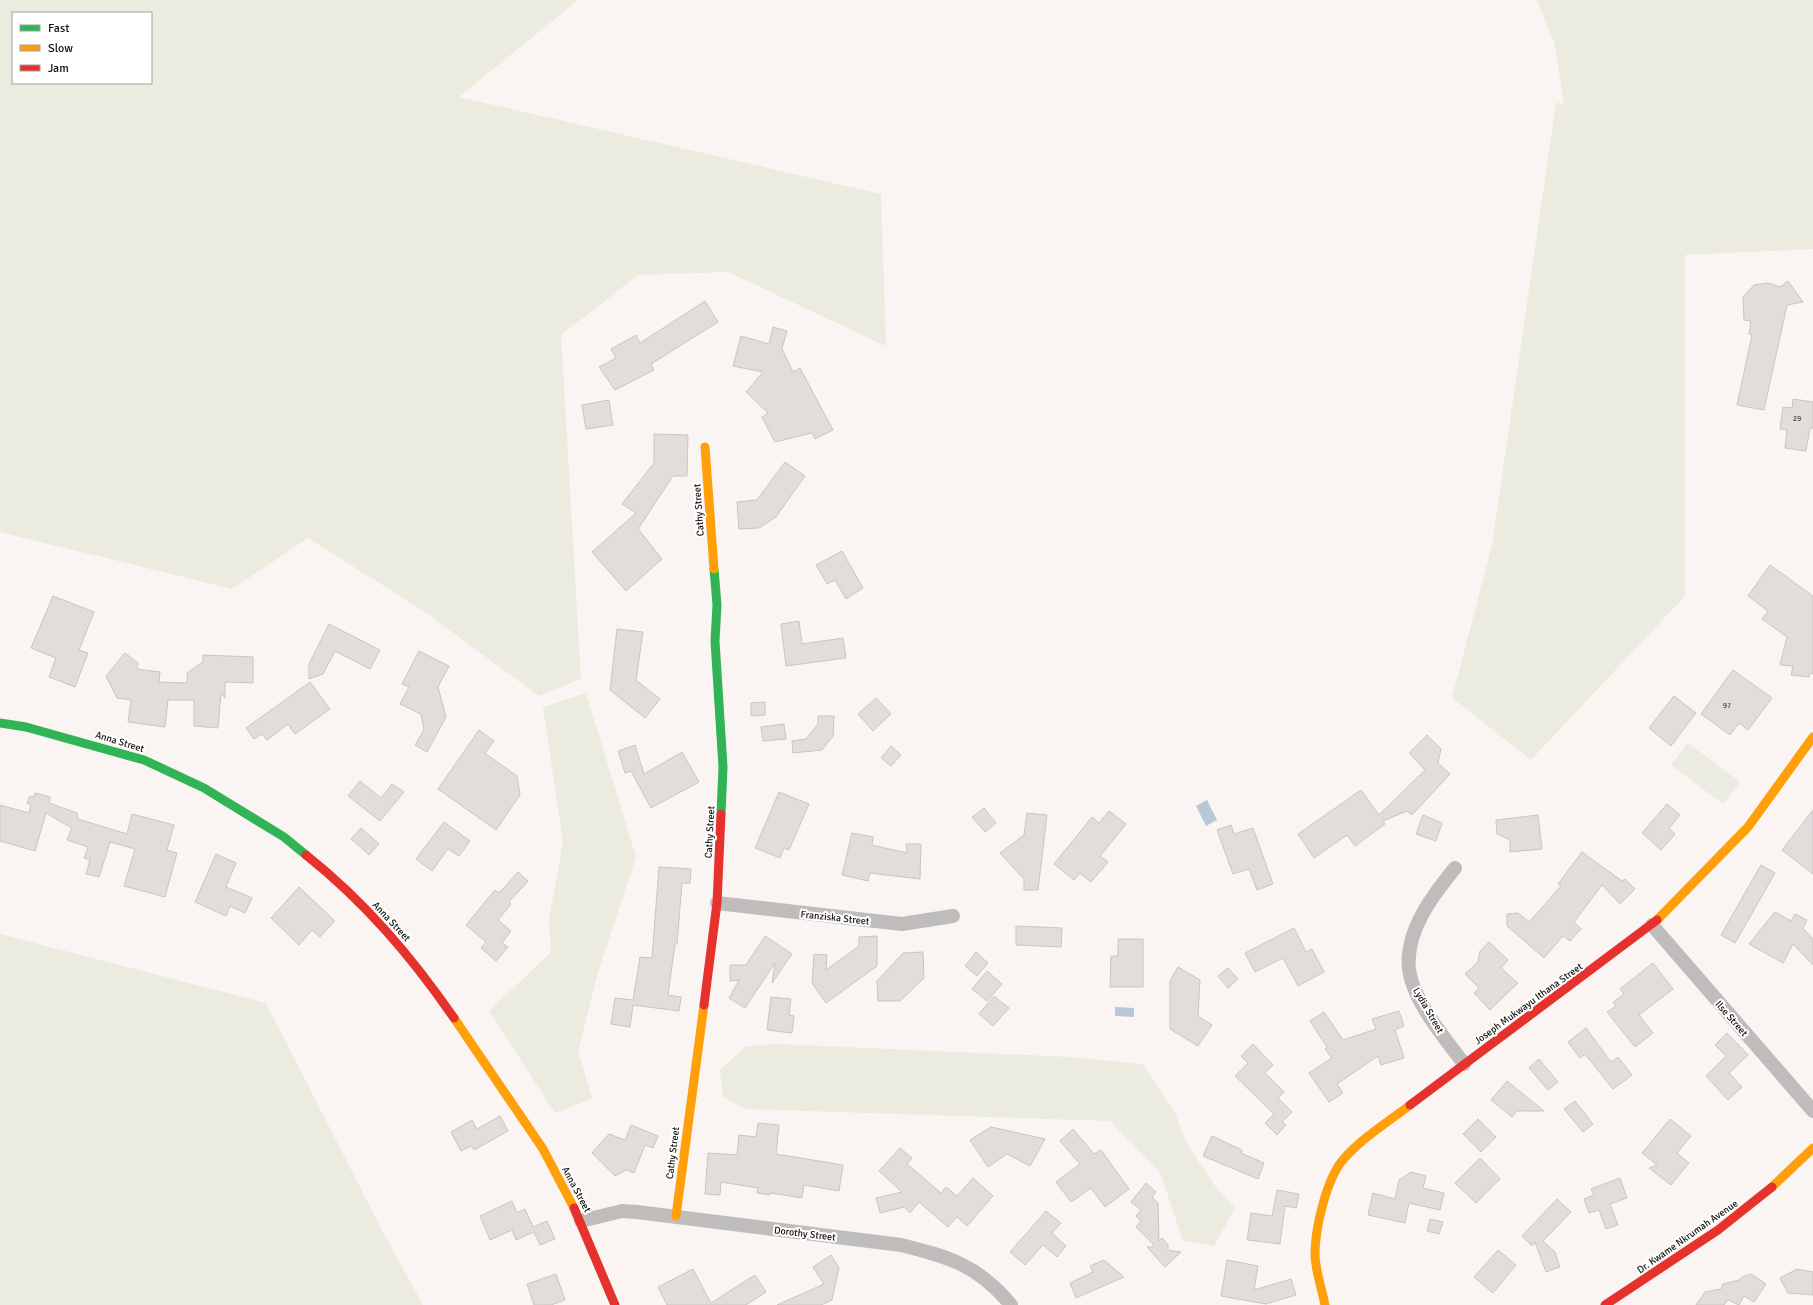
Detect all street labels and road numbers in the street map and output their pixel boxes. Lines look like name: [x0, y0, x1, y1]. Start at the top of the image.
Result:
street label: Cathy Street: [691, 483, 707, 537]
street label: Anna Street: [94, 729, 146, 755]
street label: Cathy Street: [703, 805, 717, 859]
street label: Anna Street: [370, 899, 413, 945]
street label: Franziska Street: [800, 908, 870, 928]
street label: Joseph Mukwayu Ithana Street: [1472, 960, 1585, 1047]
street label: Lydia Street: [1410, 986, 1446, 1036]
street label: Ilse Street: [1712, 998, 1750, 1039]
street label: Cathy Street: [664, 1126, 682, 1180]
street label: Anna Street: [559, 1164, 593, 1215]
street label: Dr. Kwame Nkrumah Avenue: [1635, 1197, 1740, 1276]
street label: Dorothy Street: [773, 1224, 837, 1244]

